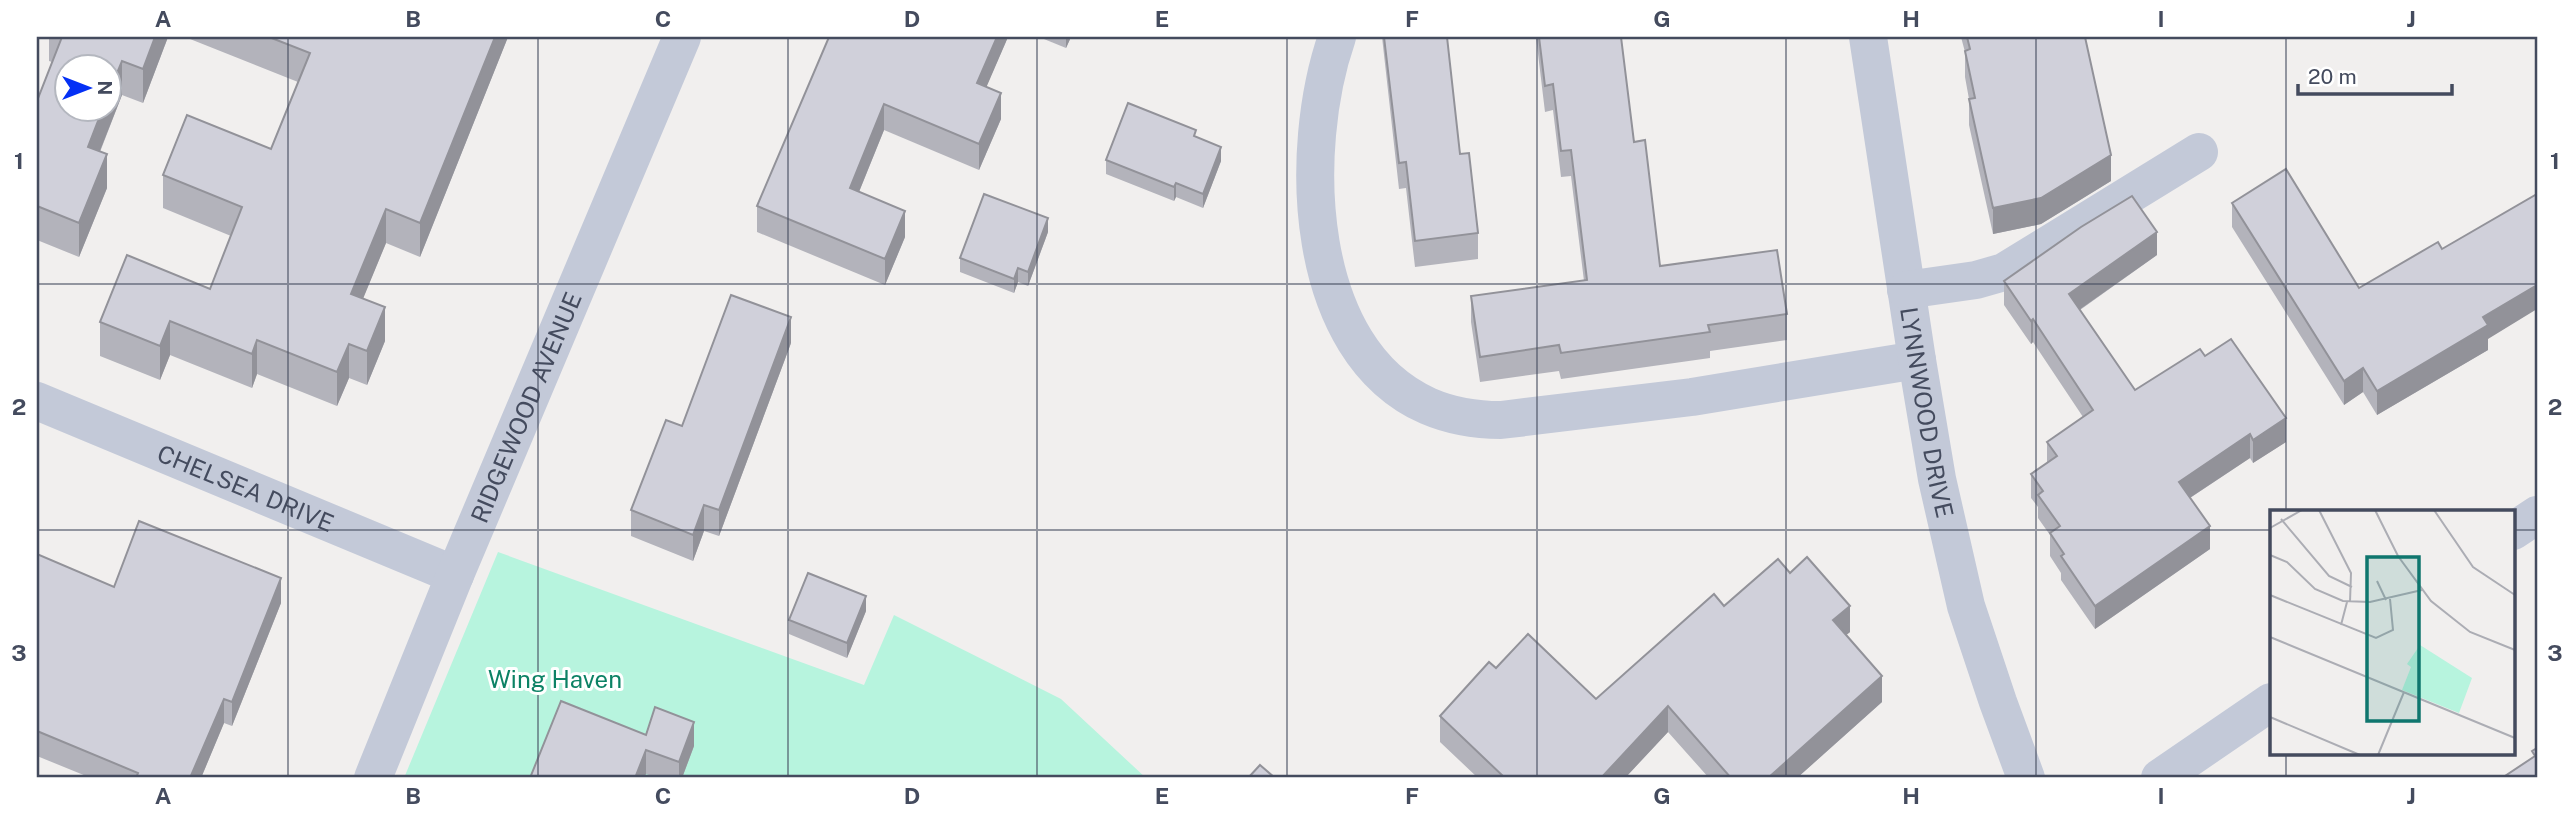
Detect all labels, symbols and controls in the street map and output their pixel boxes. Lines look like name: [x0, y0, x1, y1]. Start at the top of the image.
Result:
text: A: [155, 5, 172, 32]
text: B: [405, 5, 421, 32]
text: C: [655, 5, 671, 32]
text: D: [904, 5, 920, 32]
text: E: [1155, 5, 1169, 32]
text: F: [1405, 5, 1419, 32]
text: G: [1653, 5, 1671, 32]
text: H: [1902, 5, 1920, 32]
text: I: [2157, 5, 2165, 32]
text: J: [2406, 5, 2416, 32]
north arrow: [52, 52, 122, 122]
scale bar: [2298, 52, 2452, 96]
text: 20 m: [2308, 64, 2357, 89]
text: N: [94, 81, 116, 95]
text: 1: [14, 147, 24, 174]
text: 1: [2550, 147, 2560, 174]
street label: RIDGEWOOD AVENUE: [465, 288, 587, 527]
street label: LYNNWOOD DRIVE: [1895, 305, 1959, 520]
text: 2: [12, 393, 26, 420]
text: 2: [2548, 393, 2562, 420]
street label: CHELSEA DRIVE: [153, 439, 338, 537]
inset map: [2270, 510, 2514, 756]
text: 3: [11, 639, 27, 666]
text: 3: [2547, 639, 2563, 666]
park label: Wing Haven: [488, 665, 622, 693]
text: A: [155, 782, 172, 809]
text: B: [405, 782, 421, 809]
text: C: [655, 782, 671, 809]
text: D: [904, 782, 920, 809]
text: E: [1155, 782, 1169, 809]
text: F: [1405, 782, 1419, 809]
text: G: [1653, 782, 1671, 809]
text: H: [1902, 782, 1920, 809]
text: I: [2157, 782, 2165, 809]
text: J: [2406, 782, 2416, 809]

